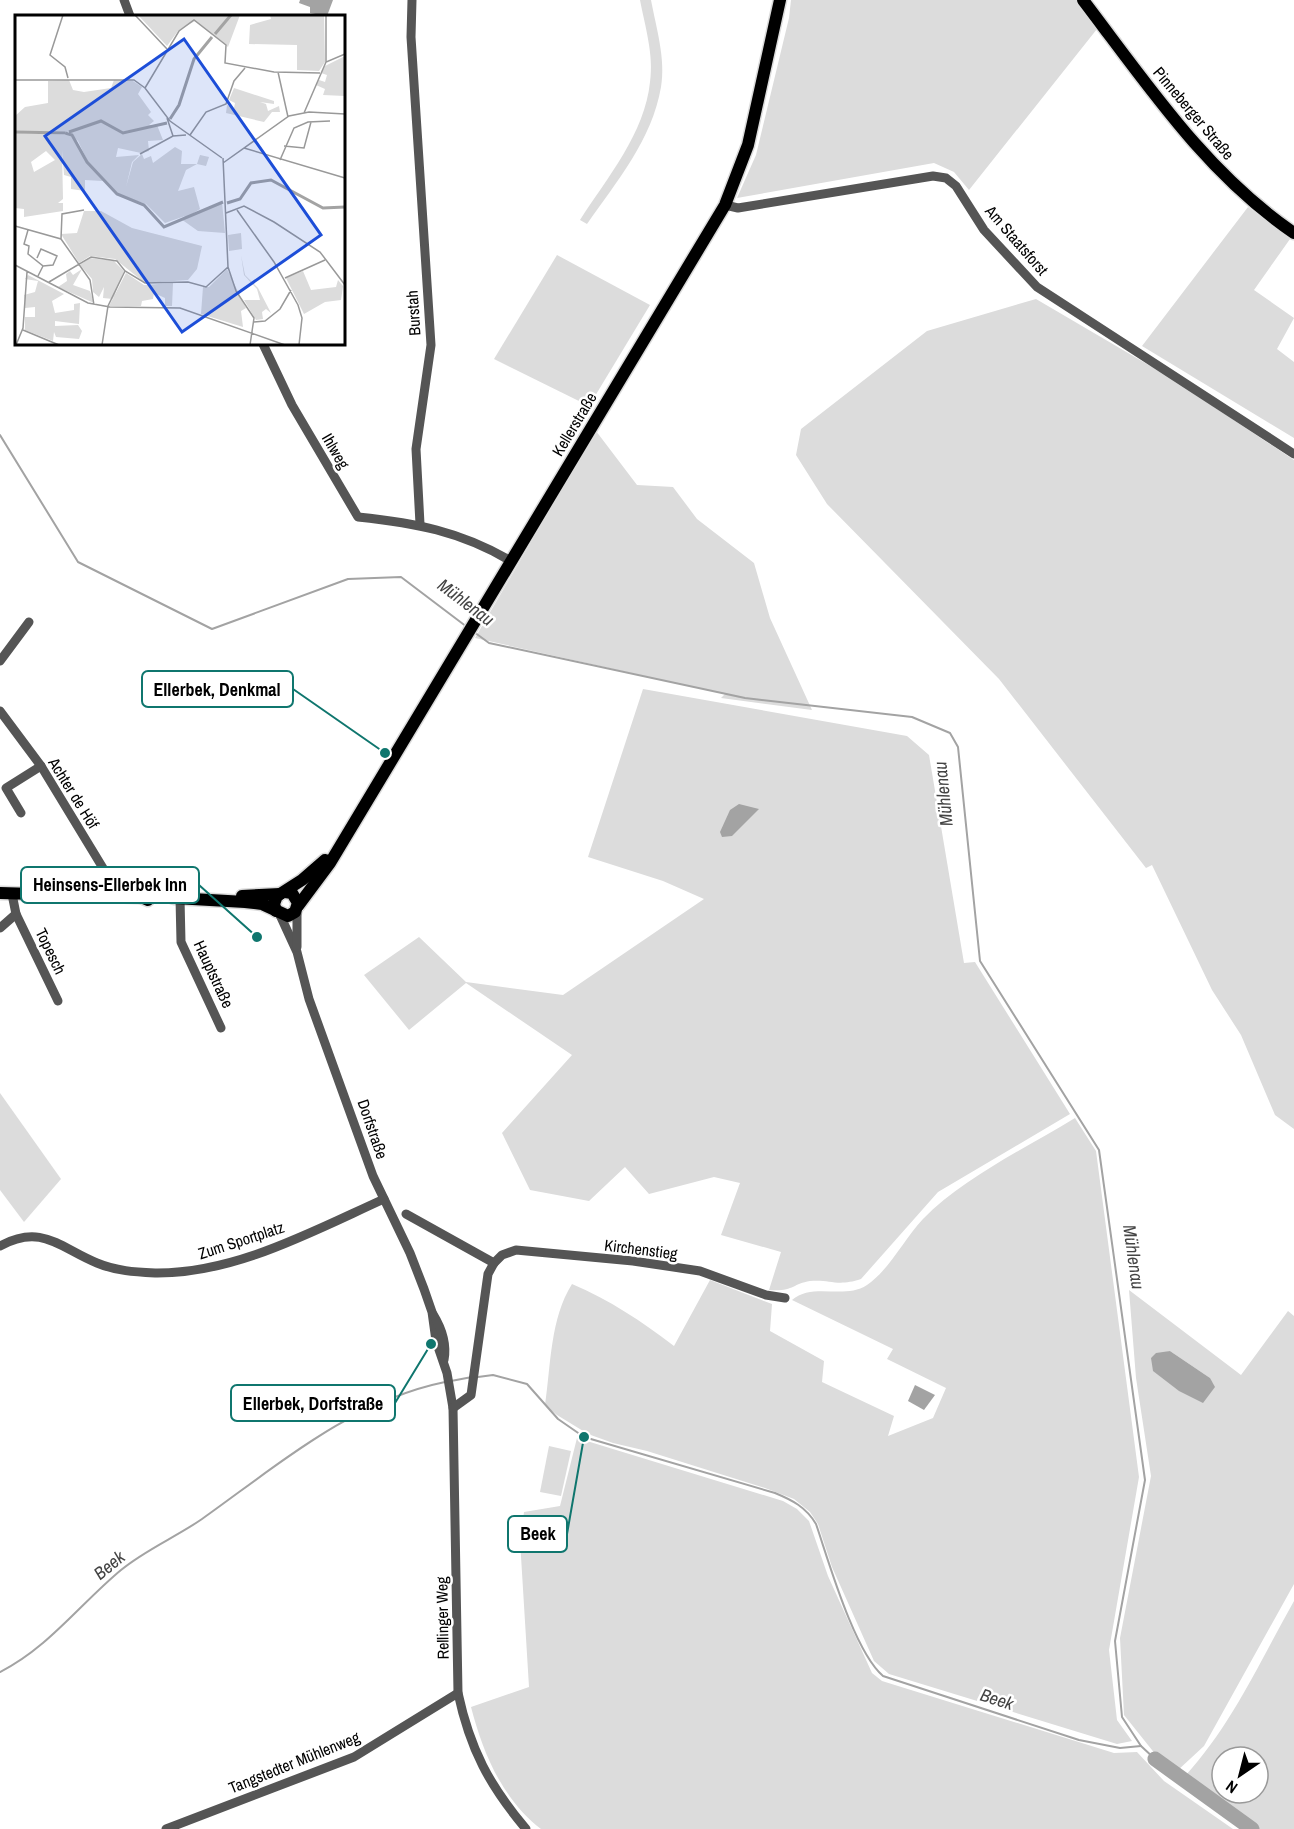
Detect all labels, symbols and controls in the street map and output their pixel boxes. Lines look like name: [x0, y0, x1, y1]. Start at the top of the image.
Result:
inset map: [15, 15, 345, 345]
street label: Pinneberger Straße: [1149, 62, 1239, 164]
street label: Am Staatsforst: [980, 200, 1054, 280]
street label: Burstah: [400, 290, 426, 336]
street label: Kellerstraße: [546, 388, 602, 460]
street label: Ihlweg: [317, 429, 355, 474]
water label: Mühlenau: [433, 573, 499, 631]
callout: Ellerbek, Denkmal: [142, 671, 293, 707]
text: Ellerbek, Denkmal: [153, 677, 281, 702]
street label: Achter de Höf: [43, 752, 105, 833]
water label: Mühlenau: [927, 760, 959, 828]
callout: Heinsens-Ellerbek Inn: [21, 867, 199, 903]
text: Heinsens-Ellerbek Inn: [33, 872, 187, 897]
street label: Topesch: [30, 924, 72, 978]
street label: Hauptstraße: [189, 937, 239, 1011]
street label: Dorfstraße: [353, 1096, 393, 1162]
street label: Zum Sportplatz: [195, 1216, 287, 1264]
water label: Mühlenau: [1117, 1223, 1151, 1291]
street label: Kirchenstieg: [603, 1234, 680, 1264]
callout: Ellerbek, Dorfstraße: [231, 1385, 395, 1421]
text: Ellerbek, Dorfstraße: [243, 1391, 383, 1416]
callout: Beek: [508, 1516, 567, 1552]
text: Beek: [520, 1521, 556, 1546]
water label: Beek: [88, 1544, 130, 1585]
street label: Rellinger Weg: [430, 1576, 454, 1660]
water label: Beek: [977, 1682, 1017, 1716]
street label: Tangstedter Mühlenweg: [225, 1725, 363, 1798]
north arrow: [1210, 1745, 1270, 1805]
text: N: [1221, 1776, 1242, 1799]

